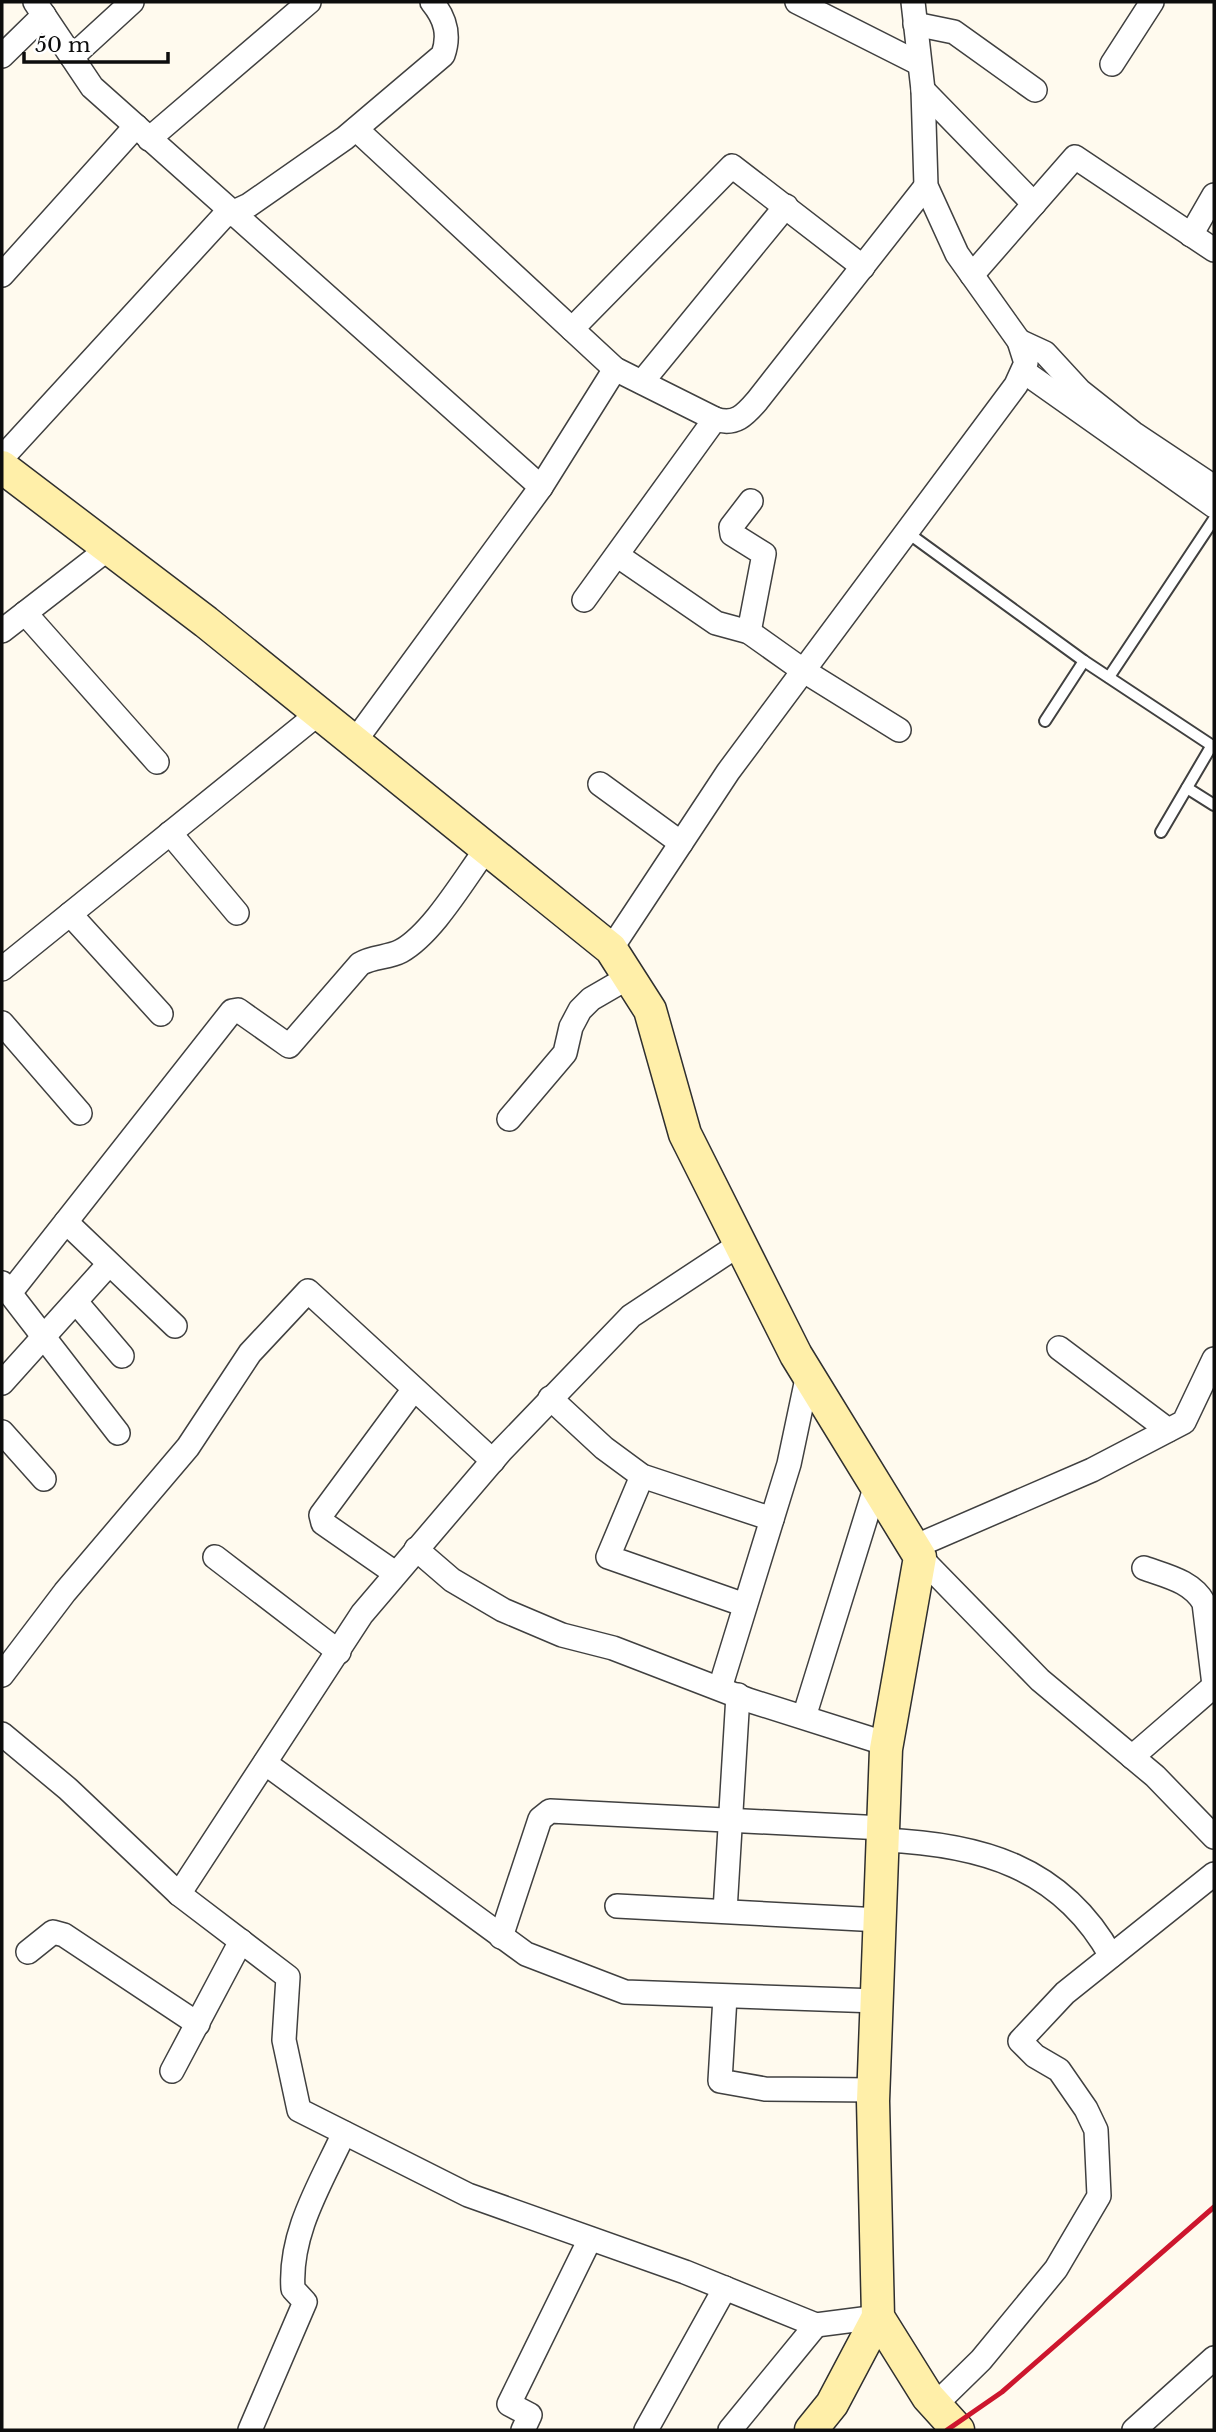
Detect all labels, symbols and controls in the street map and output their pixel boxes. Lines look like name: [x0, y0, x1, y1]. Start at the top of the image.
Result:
scale bar: [24, 21, 168, 65]
text: 50 m: [35, 32, 91, 58]

